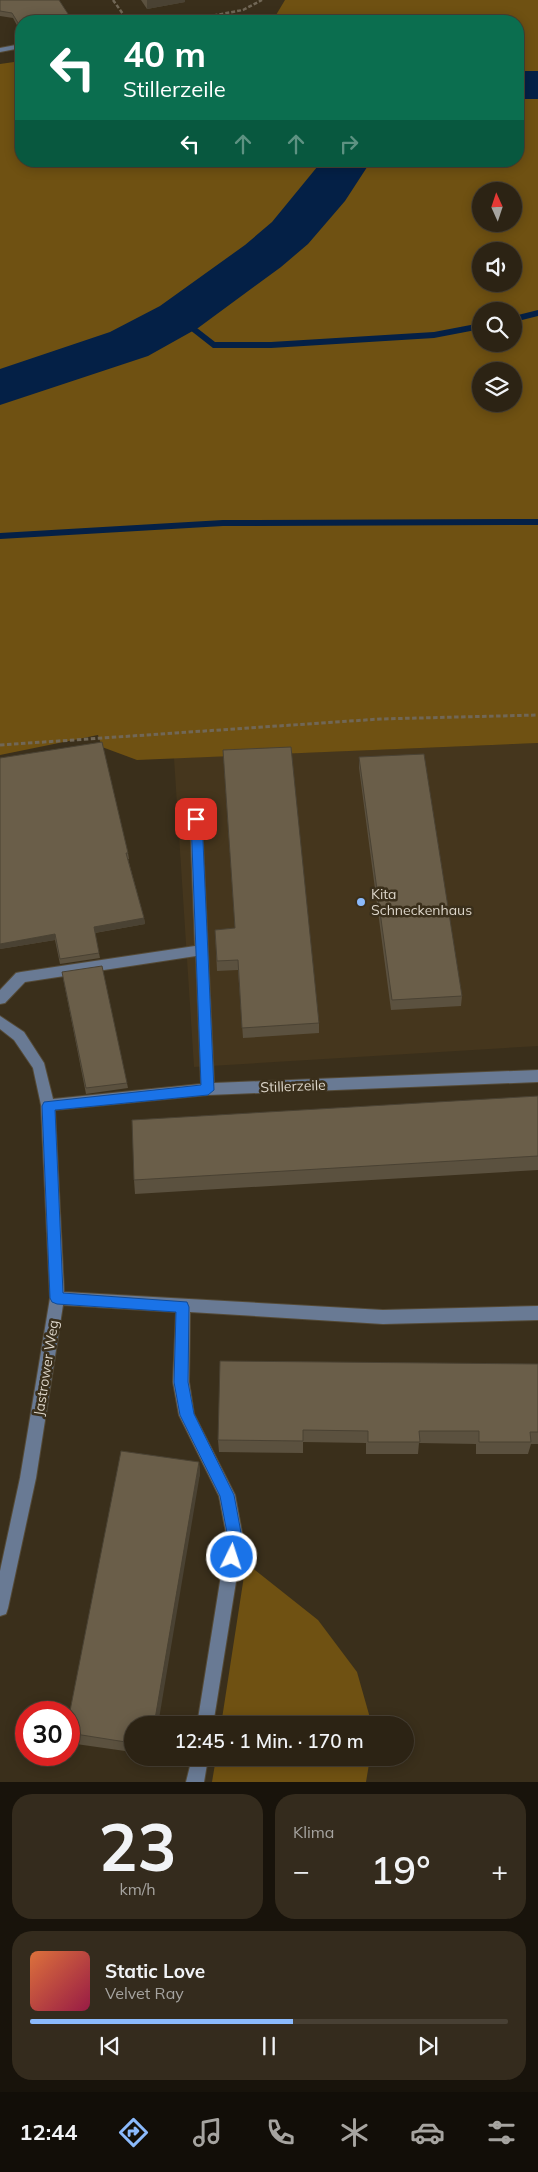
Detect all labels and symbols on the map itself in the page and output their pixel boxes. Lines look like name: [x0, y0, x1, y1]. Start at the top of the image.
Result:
north arrow: [472, 182, 522, 232]
pin: [175, 798, 217, 840]
place label: Kita Schneckenhaus: [371, 885, 472, 919]
marker: Kita Schneckenhaus: [355, 896, 367, 908]
street label: Stillerzeile: [260, 1076, 326, 1096]
street label: Jastrower Weg: [30, 1319, 62, 1417]
position arrow: [205, 1530, 257, 1582]
speed limit sign: 30: [15, 1701, 80, 1766]

